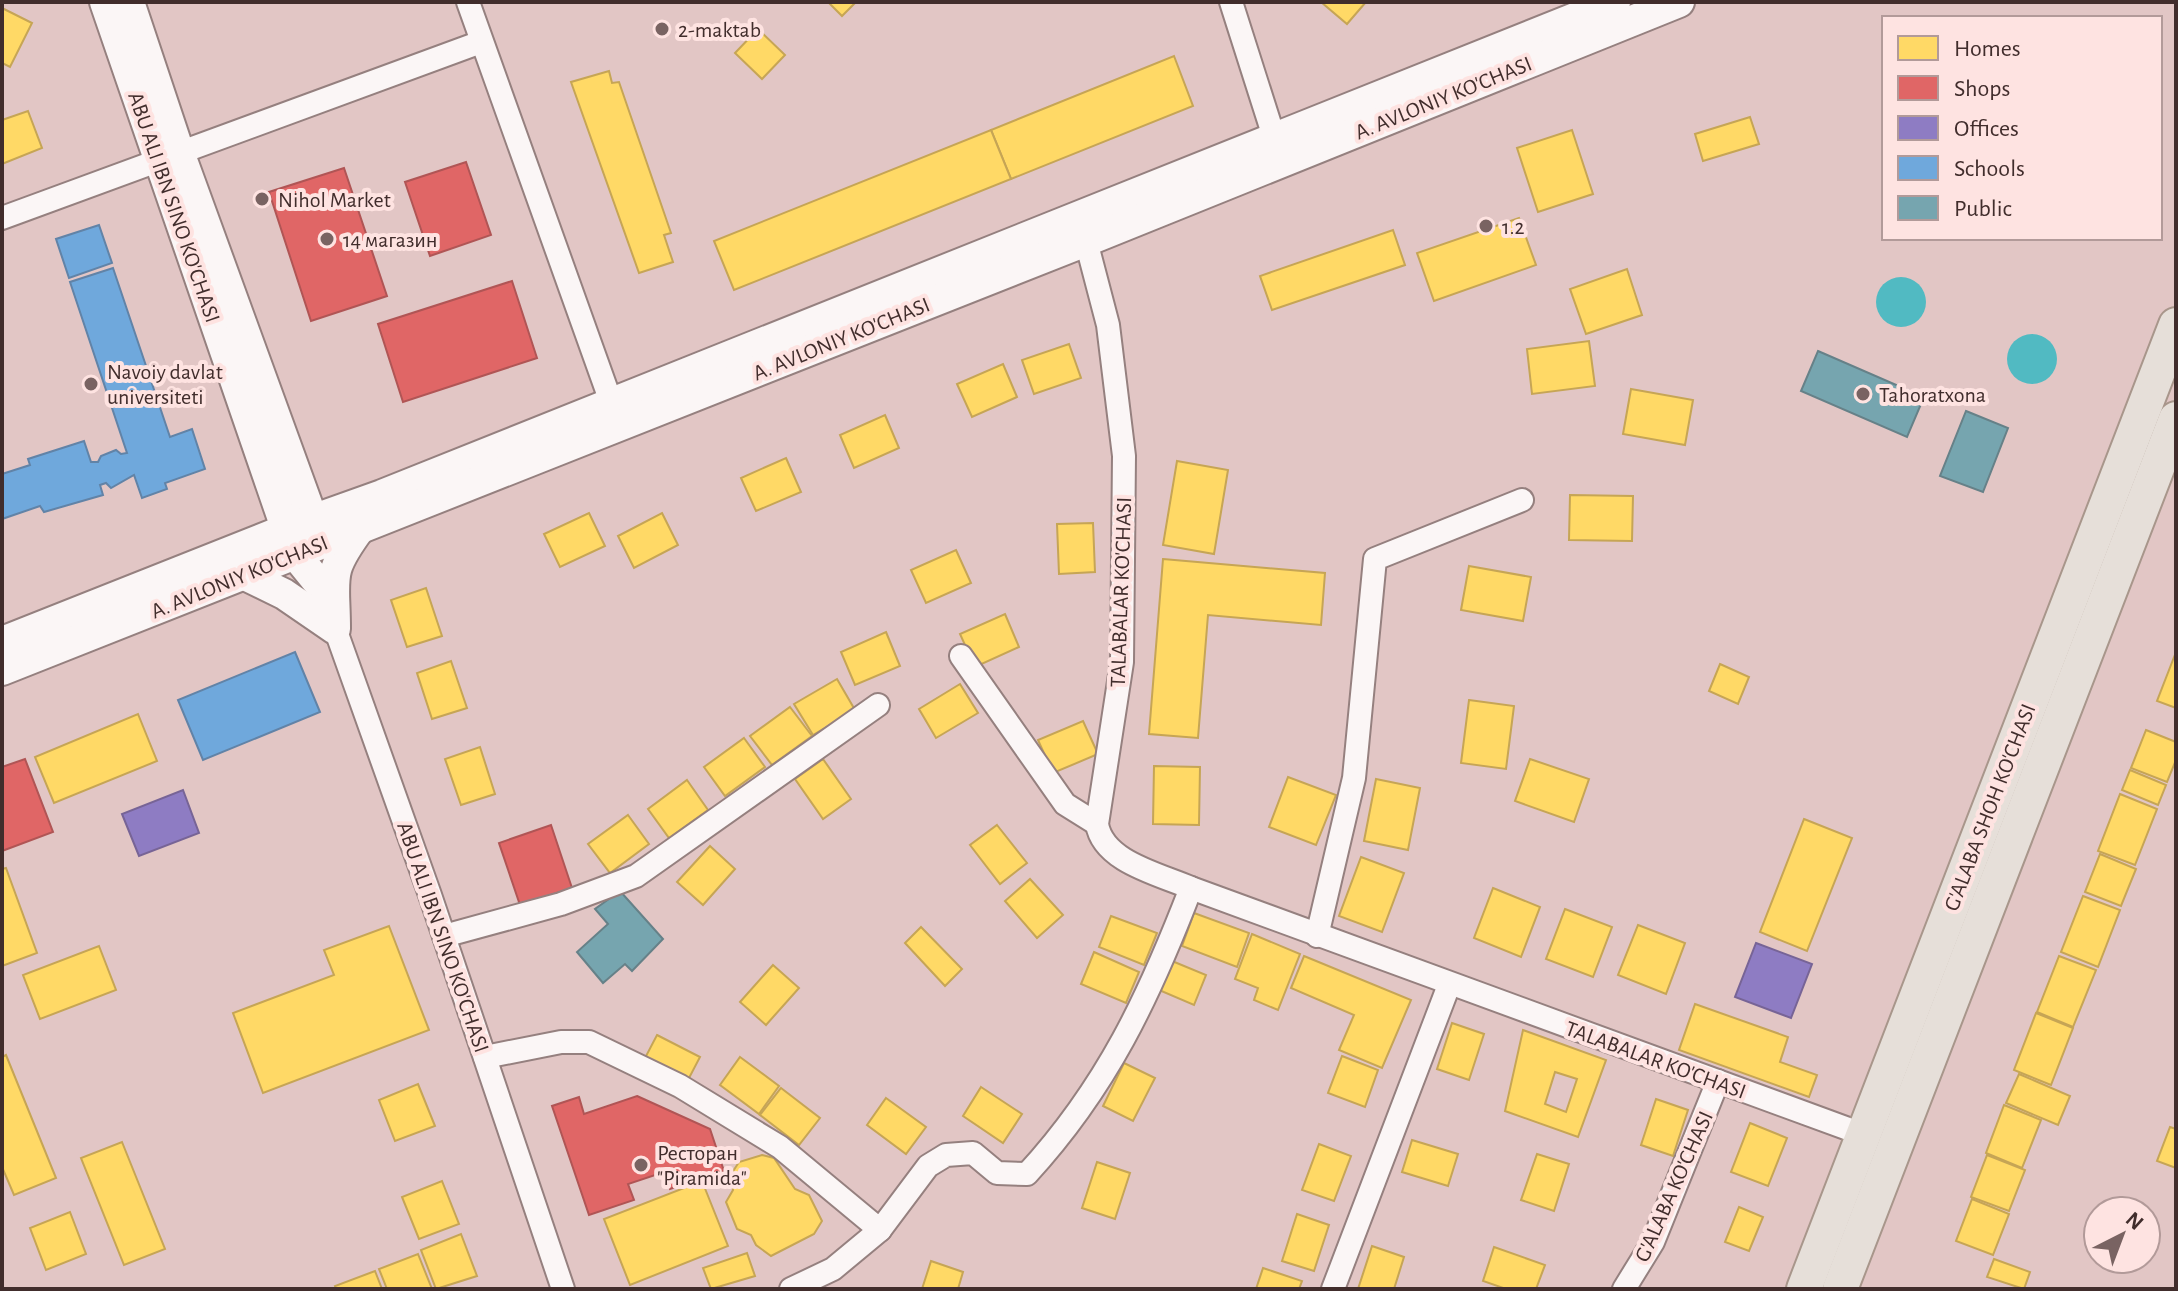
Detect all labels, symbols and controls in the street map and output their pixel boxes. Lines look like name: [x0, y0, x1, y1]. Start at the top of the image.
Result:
legend: [1882, 16, 2162, 240]
place label: 2-maktab: [678, 19, 761, 41]
marker: 2-maktab: [653, 20, 671, 38]
text: Homes: [1954, 37, 2021, 61]
street label: A. AVLONIY KO'CHASI: [1352, 52, 1535, 143]
text: Shops: [1954, 77, 2010, 101]
street label: ABU ALI IBN SINO KO'CHASI: [124, 89, 224, 325]
text: Offices: [1954, 117, 2019, 141]
text: Schools: [1954, 157, 2025, 181]
place label: Nihol Market: [278, 189, 391, 211]
marker: Nihol Market: [253, 190, 271, 208]
text: Public: [1954, 197, 2012, 221]
place label: 1.2: [1502, 216, 1525, 238]
marker: 1.2: [1477, 217, 1495, 235]
place label: 14 магазин: [343, 229, 438, 251]
marker: 14 магазин: [318, 230, 336, 248]
street label: A. AVLONIY KO'CHASI: [750, 293, 933, 384]
place label: Navoiy davlat universiteti: [107, 361, 223, 408]
marker: Navoiy davlat universiteti: [82, 375, 100, 393]
place label: Tahoratxona: [1879, 384, 1986, 406]
marker: Tahoratxona: [1854, 385, 1872, 403]
street label: TALABALAR KO'CHASI: [1107, 497, 1135, 688]
street label: A. AVLONIY KO'CHASI: [148, 531, 331, 622]
street label: G'ALABA SHOH KO'CHASI: [1940, 701, 2040, 914]
street label: ABU ALI IBN SINO KO'CHASI: [393, 819, 493, 1055]
street label: TALABALAR KO'CHASI: [1562, 1017, 1749, 1103]
street label: G'ALABA KO'CHASI: [1631, 1108, 1717, 1265]
place label: Ресторан "Piramida": [657, 1142, 747, 1189]
marker: Ресторан "Piramida": [632, 1156, 650, 1174]
north arrow: [2082, 1195, 2162, 1275]
text: N: [2122, 1208, 2148, 1234]

